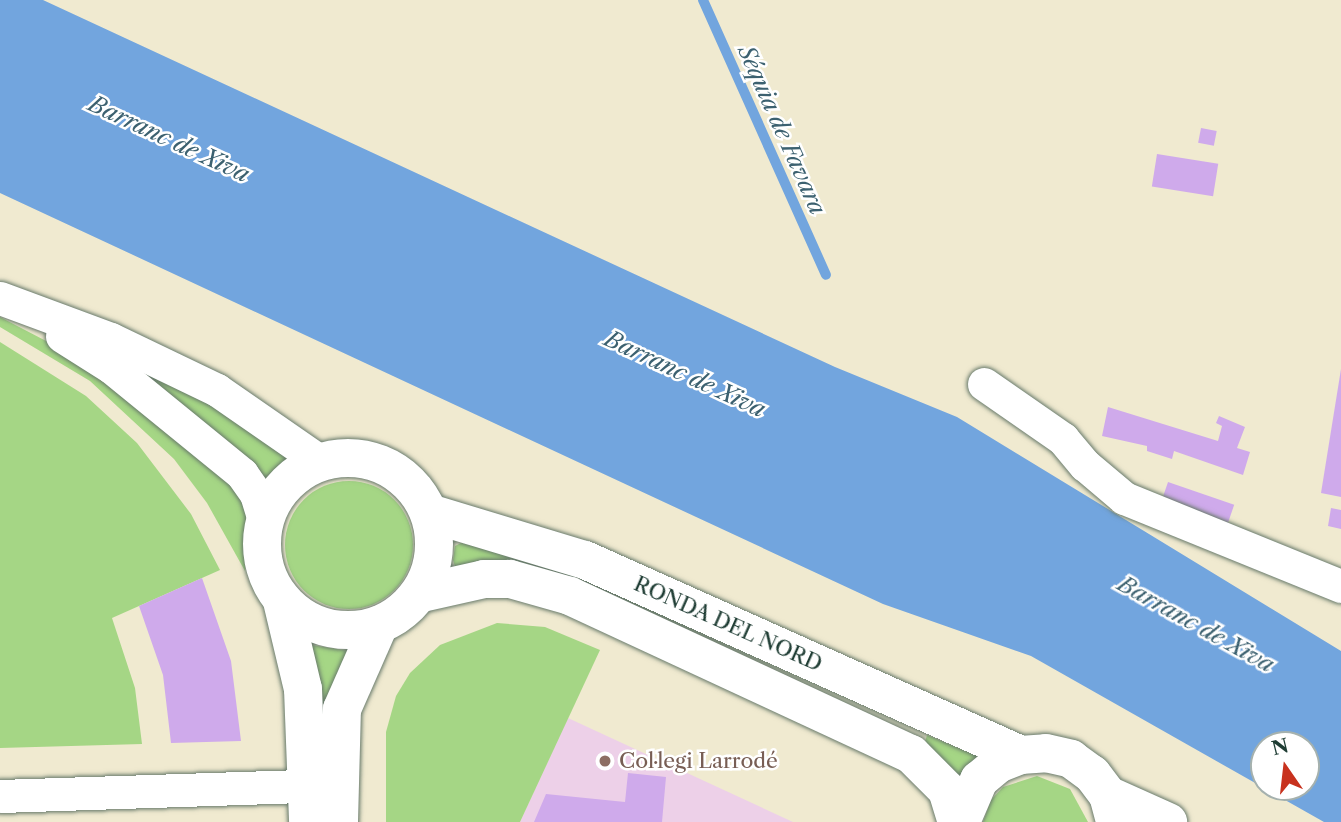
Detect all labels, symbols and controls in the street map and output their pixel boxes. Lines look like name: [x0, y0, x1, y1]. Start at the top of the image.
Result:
water label: Séquia de Favara: [732, 41, 832, 219]
water label: Barranc de Xiva: [84, 90, 254, 188]
water label: Barranc de Xiva: [600, 325, 770, 423]
water label: Barranc de Xiva: [1113, 570, 1279, 678]
street label: RONDA DEL NORD: [629, 571, 827, 677]
north arrow: [1250, 731, 1320, 801]
text: N: [1269, 734, 1291, 760]
place label: Col·legi Larrodé: [619, 748, 778, 774]
marker: Col·legi Larrodé: [597, 753, 613, 769]

